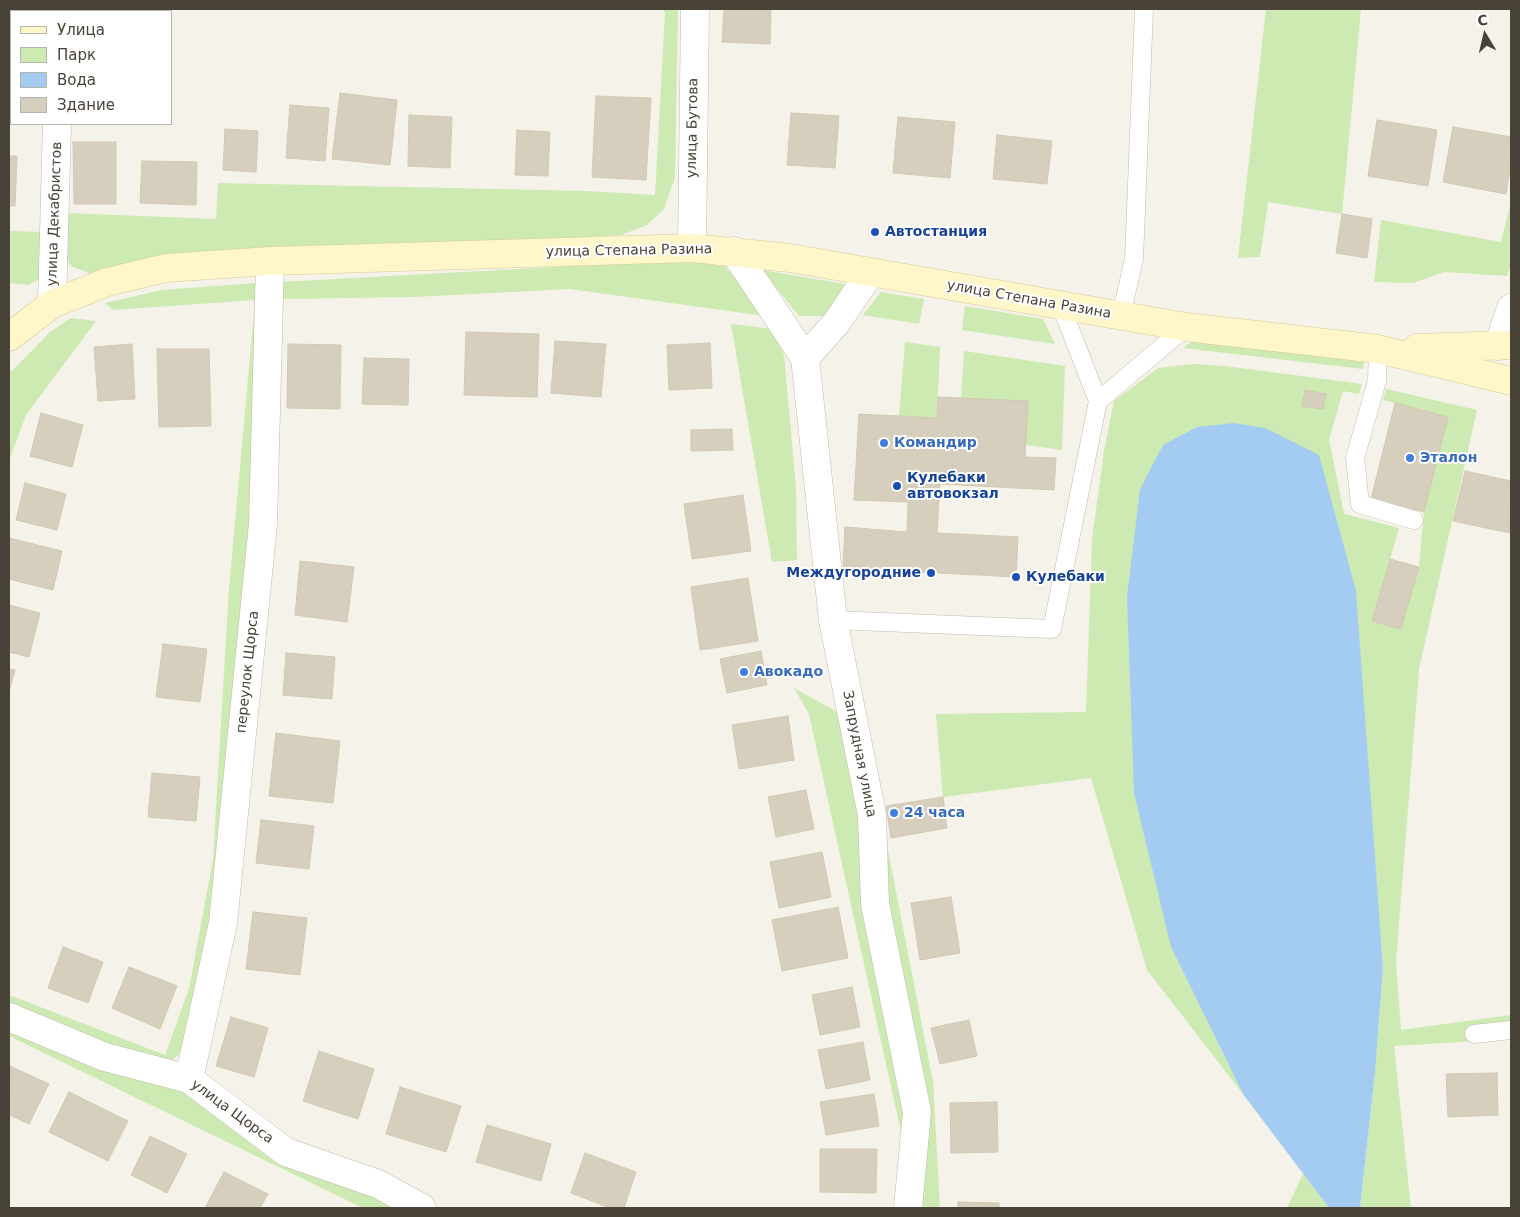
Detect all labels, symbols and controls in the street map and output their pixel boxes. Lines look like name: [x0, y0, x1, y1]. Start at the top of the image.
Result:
legend: [10, 10, 172, 125]
north arrow: [1460, 10, 1510, 60]
text: С: [1476, 11, 1489, 29]
text: Улица: [57, 21, 105, 39]
text: Парк: [57, 46, 96, 64]
text: Вода: [57, 71, 96, 89]
street label: улица Бутова: [684, 78, 702, 178]
text: Здание: [57, 96, 115, 114]
street label: улица Декабристов: [44, 141, 66, 287]
place label: Автостанция: [885, 224, 987, 240]
marker: Автостанция: [869, 226, 881, 238]
street label: улица Степана Разина: [546, 241, 712, 261]
street label: улица Степана Разина: [945, 277, 1113, 323]
place label: Командир: [894, 435, 977, 451]
marker: Командир: [878, 437, 890, 449]
place label: Эталон: [1420, 450, 1477, 466]
marker: Эталон: [1404, 452, 1416, 464]
place label: Кулебаки автовокзал: [907, 470, 999, 502]
marker: Кулебаки автовокзал: [891, 480, 903, 492]
place label: Междугородние: [786, 565, 921, 581]
marker: Междугородние: [925, 567, 937, 579]
place label: Кулебаки: [1026, 569, 1105, 585]
marker: Кулебаки: [1010, 571, 1022, 583]
street label: переулок Щорса: [233, 610, 263, 734]
place label: Авокадо: [754, 664, 823, 680]
marker: Авокадо: [738, 666, 750, 678]
street label: Запрудная улица: [838, 689, 880, 819]
place label: 24 часа: [904, 805, 965, 821]
marker: 24 часа: [888, 807, 900, 819]
street label: улица Щорса: [187, 1076, 277, 1148]

